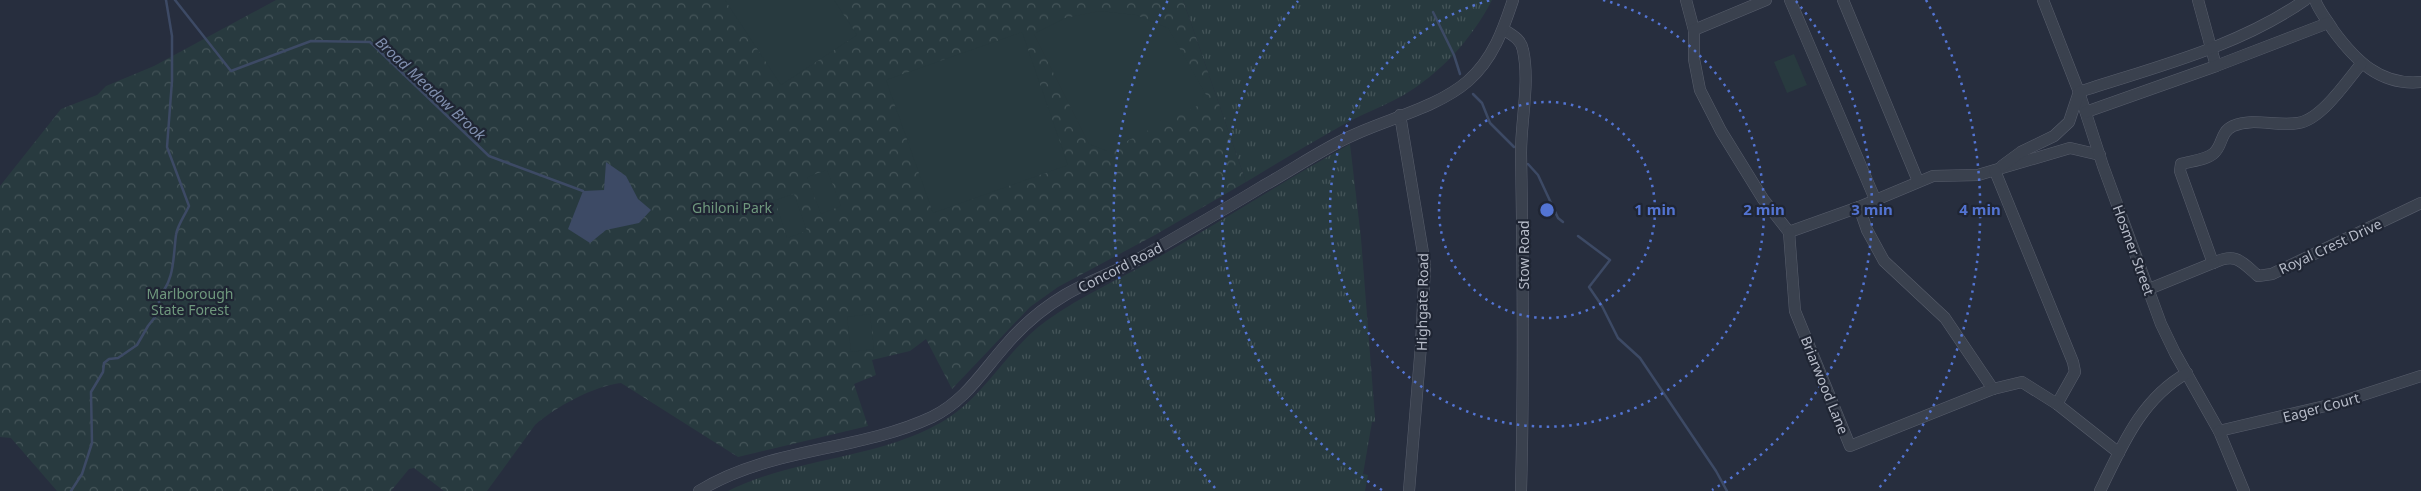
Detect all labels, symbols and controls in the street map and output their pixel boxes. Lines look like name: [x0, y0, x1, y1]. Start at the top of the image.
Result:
water label: Broad Meadow Brook: [372, 32, 491, 145]
park label: Ghiloni Park: [692, 198, 773, 217]
text: 1 min: [1634, 199, 1676, 219]
text: 2 min: [1743, 199, 1785, 219]
text: 3 min: [1851, 199, 1893, 219]
text: 4 min: [1959, 199, 2001, 219]
centre of rings: [1538, 201, 1556, 219]
street label: Hosmer Street: [2109, 202, 2159, 298]
street label: Royal Crest Drive: [2275, 214, 2385, 278]
street label: Stow Road: [1514, 220, 1533, 290]
street label: Concord Road: [1074, 238, 1166, 296]
street label: Highgate Road: [1412, 253, 1432, 351]
park label: Marlborough State Forest: [147, 284, 233, 319]
street label: Briarwood Lane: [1797, 333, 1853, 437]
street label: Eager Court: [2281, 388, 2361, 426]

